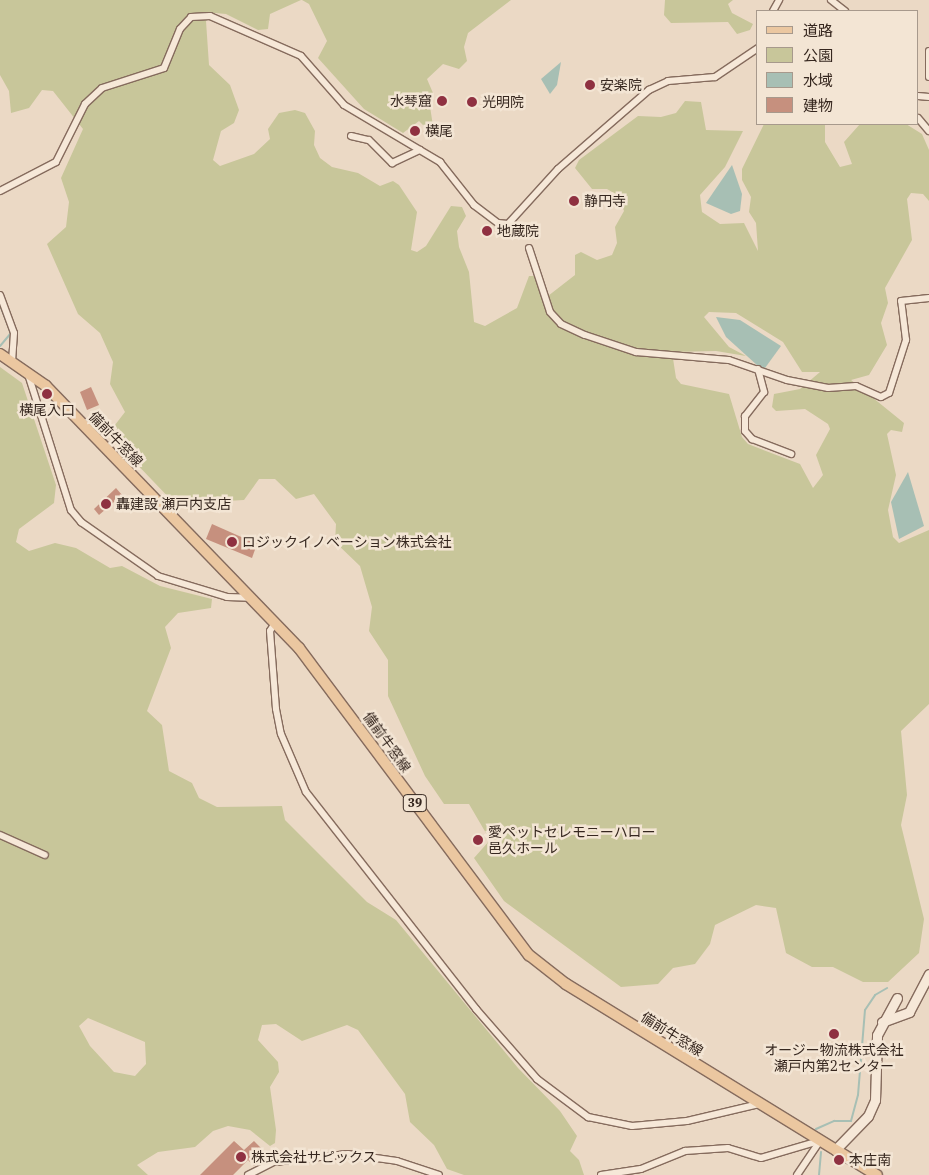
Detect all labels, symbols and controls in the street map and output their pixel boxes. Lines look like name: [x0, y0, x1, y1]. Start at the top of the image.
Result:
legend: [756, 10, 919, 125]
text: 道路: [803, 21, 833, 40]
text: 公園: [803, 46, 833, 65]
text: 水域: [803, 71, 833, 90]
place label: 安楽院: [600, 77, 642, 93]
marker: 安楽院: [584, 79, 596, 91]
place label: 水琴窟: [390, 93, 432, 109]
place label: 光明院: [482, 94, 524, 110]
marker: 水琴窟: [436, 95, 448, 107]
marker: 光明院: [466, 96, 478, 108]
text: 建物: [803, 96, 833, 115]
place label: 横尾: [425, 123, 453, 139]
marker: 横尾: [409, 125, 421, 137]
place label: 静円寺: [584, 193, 626, 209]
marker: 静円寺: [568, 195, 580, 207]
place label: 地蔵院: [497, 223, 539, 239]
marker: 地蔵院: [481, 225, 493, 237]
marker: 横尾入口: [41, 388, 53, 400]
place label: 横尾入口: [19, 402, 75, 418]
street label: 備前牛窓線: [86, 408, 146, 470]
place label: 轟建設 瀬戸内支店: [116, 496, 231, 512]
marker: 轟建設 瀬戸内支店: [100, 498, 112, 510]
place label: ロジックイノベーション株式会社: [242, 534, 452, 550]
marker: ロジックイノベーション株式会社: [226, 536, 238, 548]
street label: 備前牛窓線: [360, 709, 414, 775]
road number: 39: [402, 794, 428, 812]
place label: 愛ペットセレモニーハロー 邑久ホール: [488, 824, 656, 856]
marker: 愛ペットセレモニーハロー 邑久ホール: [472, 834, 484, 846]
street label: 備前牛窓線: [638, 1008, 706, 1060]
marker: オージー物流株式会社 瀬戸内第2センター: [828, 1028, 840, 1040]
place label: オージー物流株式会社 瀬戸内第2センター: [764, 1042, 904, 1074]
place label: 株式会社サピックス: [251, 1149, 377, 1165]
marker: 株式会社サピックス: [235, 1151, 247, 1163]
place label: 本庄南: [849, 1152, 891, 1168]
marker: 本庄南: [833, 1154, 845, 1166]

